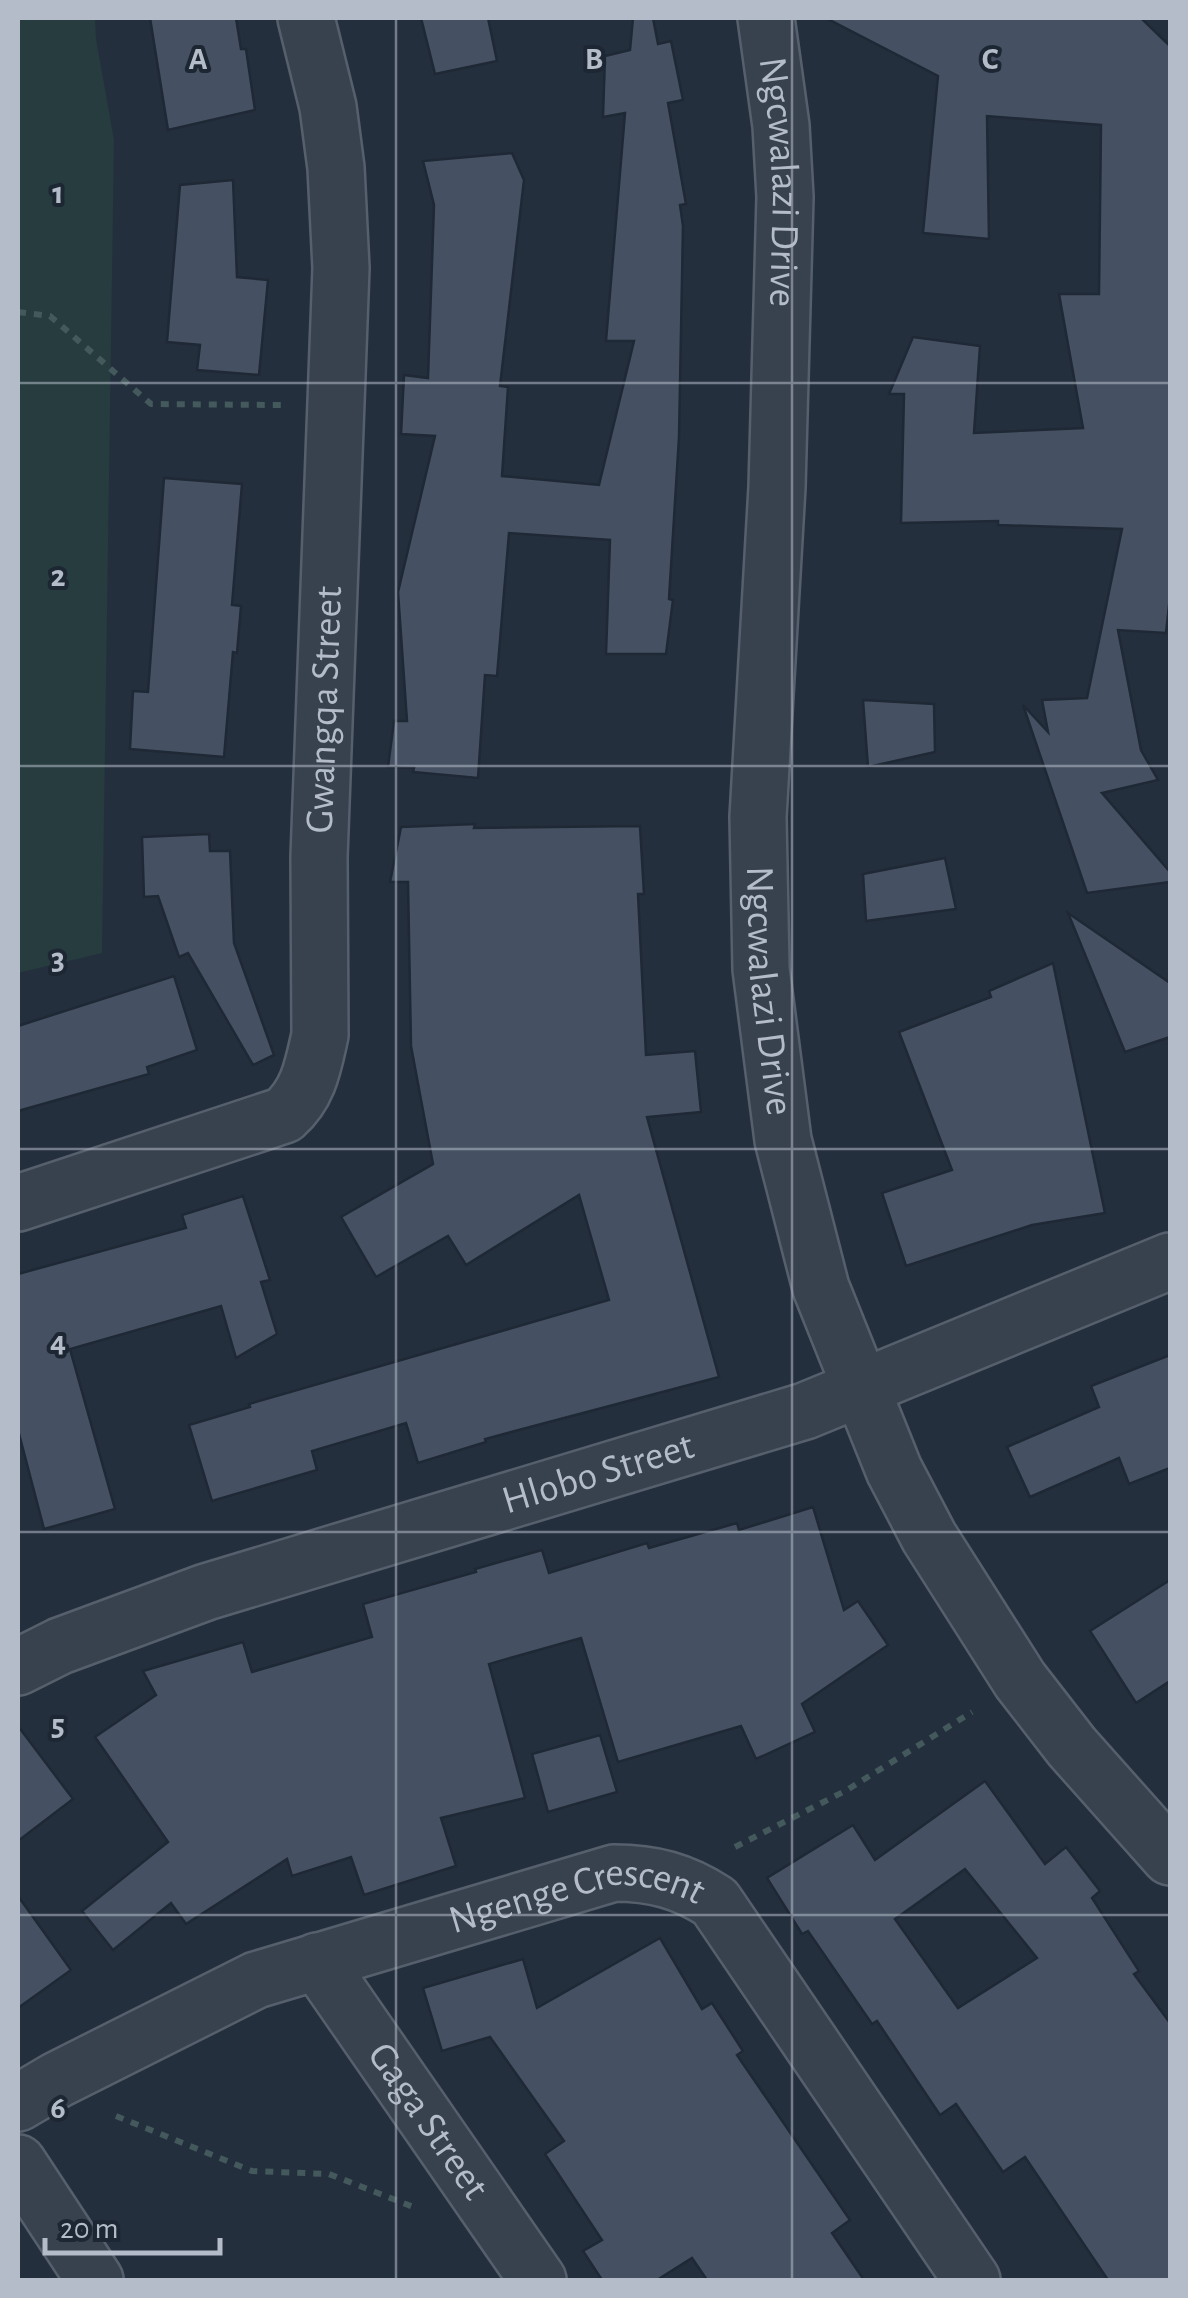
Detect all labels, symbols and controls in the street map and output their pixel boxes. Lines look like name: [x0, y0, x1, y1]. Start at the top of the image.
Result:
text: A: [188, 43, 208, 75]
text: B: [585, 43, 603, 75]
text: C: [982, 43, 999, 75]
street label: Ngcwalazi Drive: [752, 55, 805, 308]
text: 1: [52, 177, 64, 209]
text: 2: [50, 560, 66, 592]
street label: Gwangqa Street: [300, 585, 349, 834]
street label: Ngcwalazi Drive: [739, 866, 800, 1118]
text: 3: [51, 943, 65, 975]
text: 4: [50, 1326, 66, 1358]
street label: Hlobo Street: [497, 1426, 699, 1521]
text: 5: [51, 1709, 65, 1741]
street label: Ngenge Crescent: [444, 1853, 712, 1941]
street label: Gaga Street: [360, 2036, 496, 2207]
text: 6: [50, 2092, 66, 2124]
scale bar: [45, 2193, 220, 2255]
text: 20 m: [60, 2214, 118, 2244]

